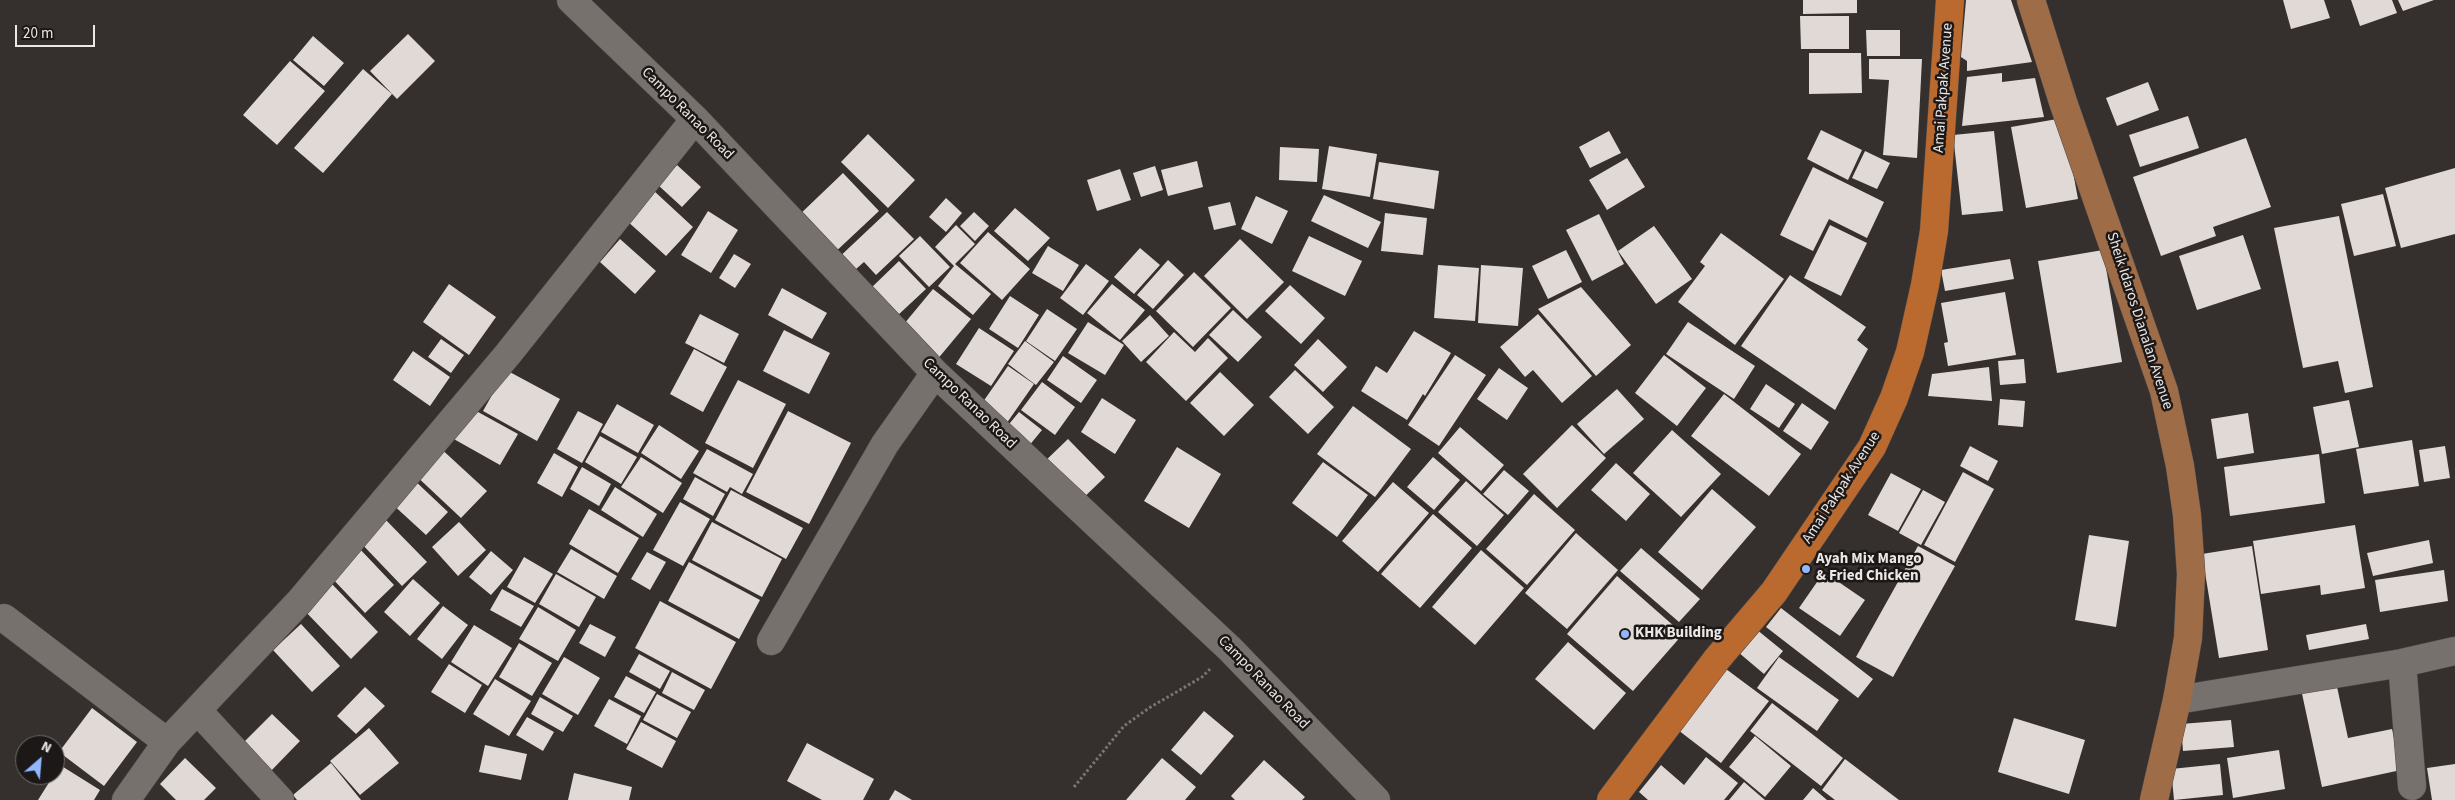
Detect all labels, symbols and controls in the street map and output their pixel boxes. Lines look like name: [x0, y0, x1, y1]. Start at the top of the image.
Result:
scale bar: [18, 15, 98, 47]
text: 20 m: [23, 23, 53, 44]
street label: Amai Pakpak Avenue: [1930, 23, 1958, 153]
street label: Campo Ranao Road: [637, 64, 737, 164]
street label: Sheik Idaros Dianalan Avenue: [2102, 230, 2176, 412]
street label: Campo Ranao Road: [918, 355, 1020, 453]
street label: Amai Pakpak Avenue: [1799, 429, 1885, 547]
place label: Ayah Mix Mango & Fried Chicken: [1816, 551, 1922, 586]
marker: Ayah Mix Mango & Fried Chicken: [1800, 563, 1812, 575]
place label: KHK Building: [1635, 625, 1722, 643]
marker: KHK Building: [1619, 628, 1631, 640]
street label: Campo Ranao Road: [1214, 632, 1312, 734]
north arrow: [15, 735, 65, 785]
text: N: [38, 737, 55, 759]

